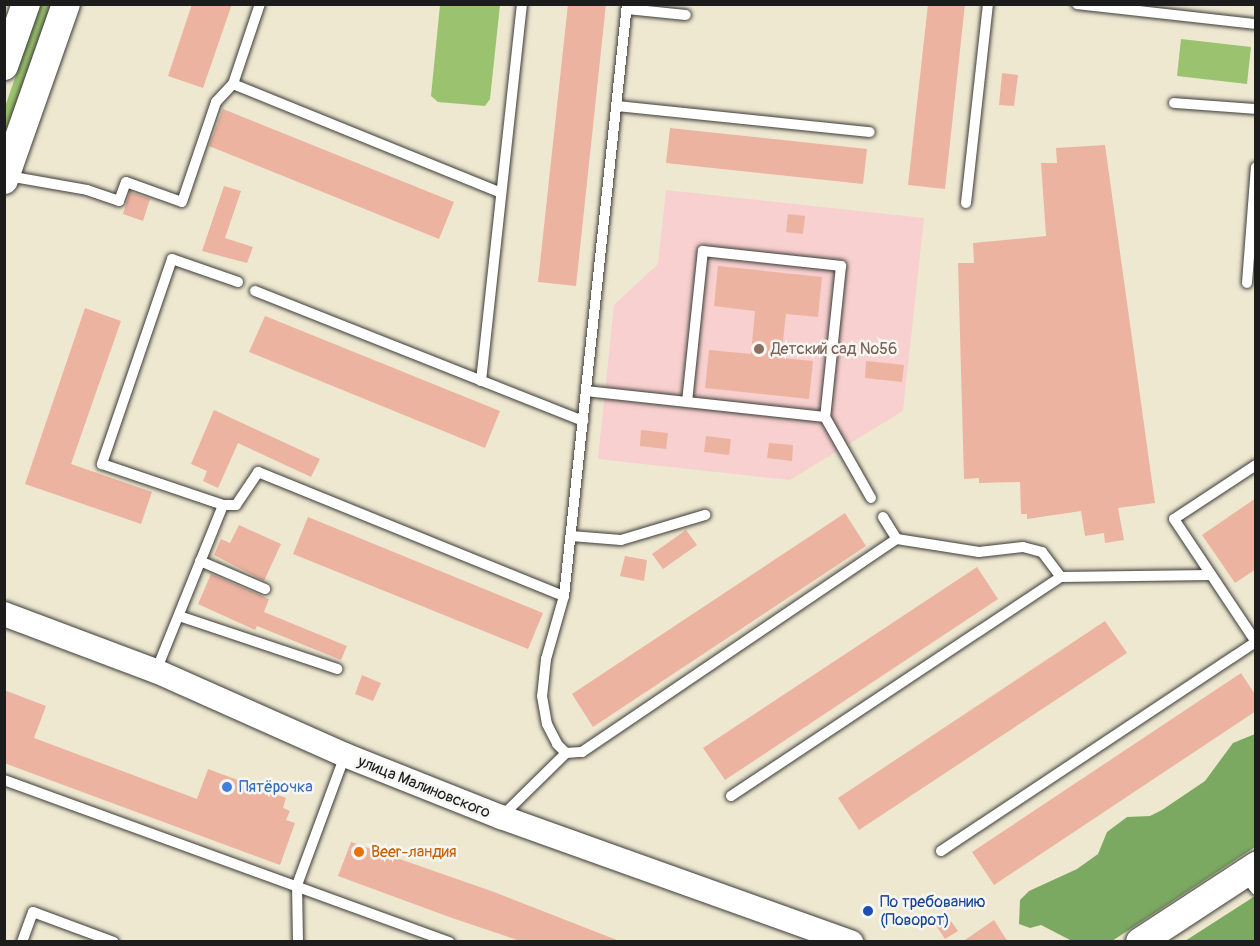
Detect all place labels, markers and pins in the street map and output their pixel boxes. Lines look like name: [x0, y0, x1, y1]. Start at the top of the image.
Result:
place label: Детский сад №56: [771, 339, 897, 359]
marker: Детский сад №56: [752, 342, 766, 356]
place label: Пятёрочка: [239, 777, 313, 797]
marker: Пятёрочка: [220, 780, 234, 794]
place label: Beer-ландия: [371, 842, 456, 862]
marker: Beer-ландия: [352, 845, 366, 859]
place label: По требованию (Поворот): [880, 892, 986, 930]
marker: По требованию (Поворот): [861, 904, 875, 918]

